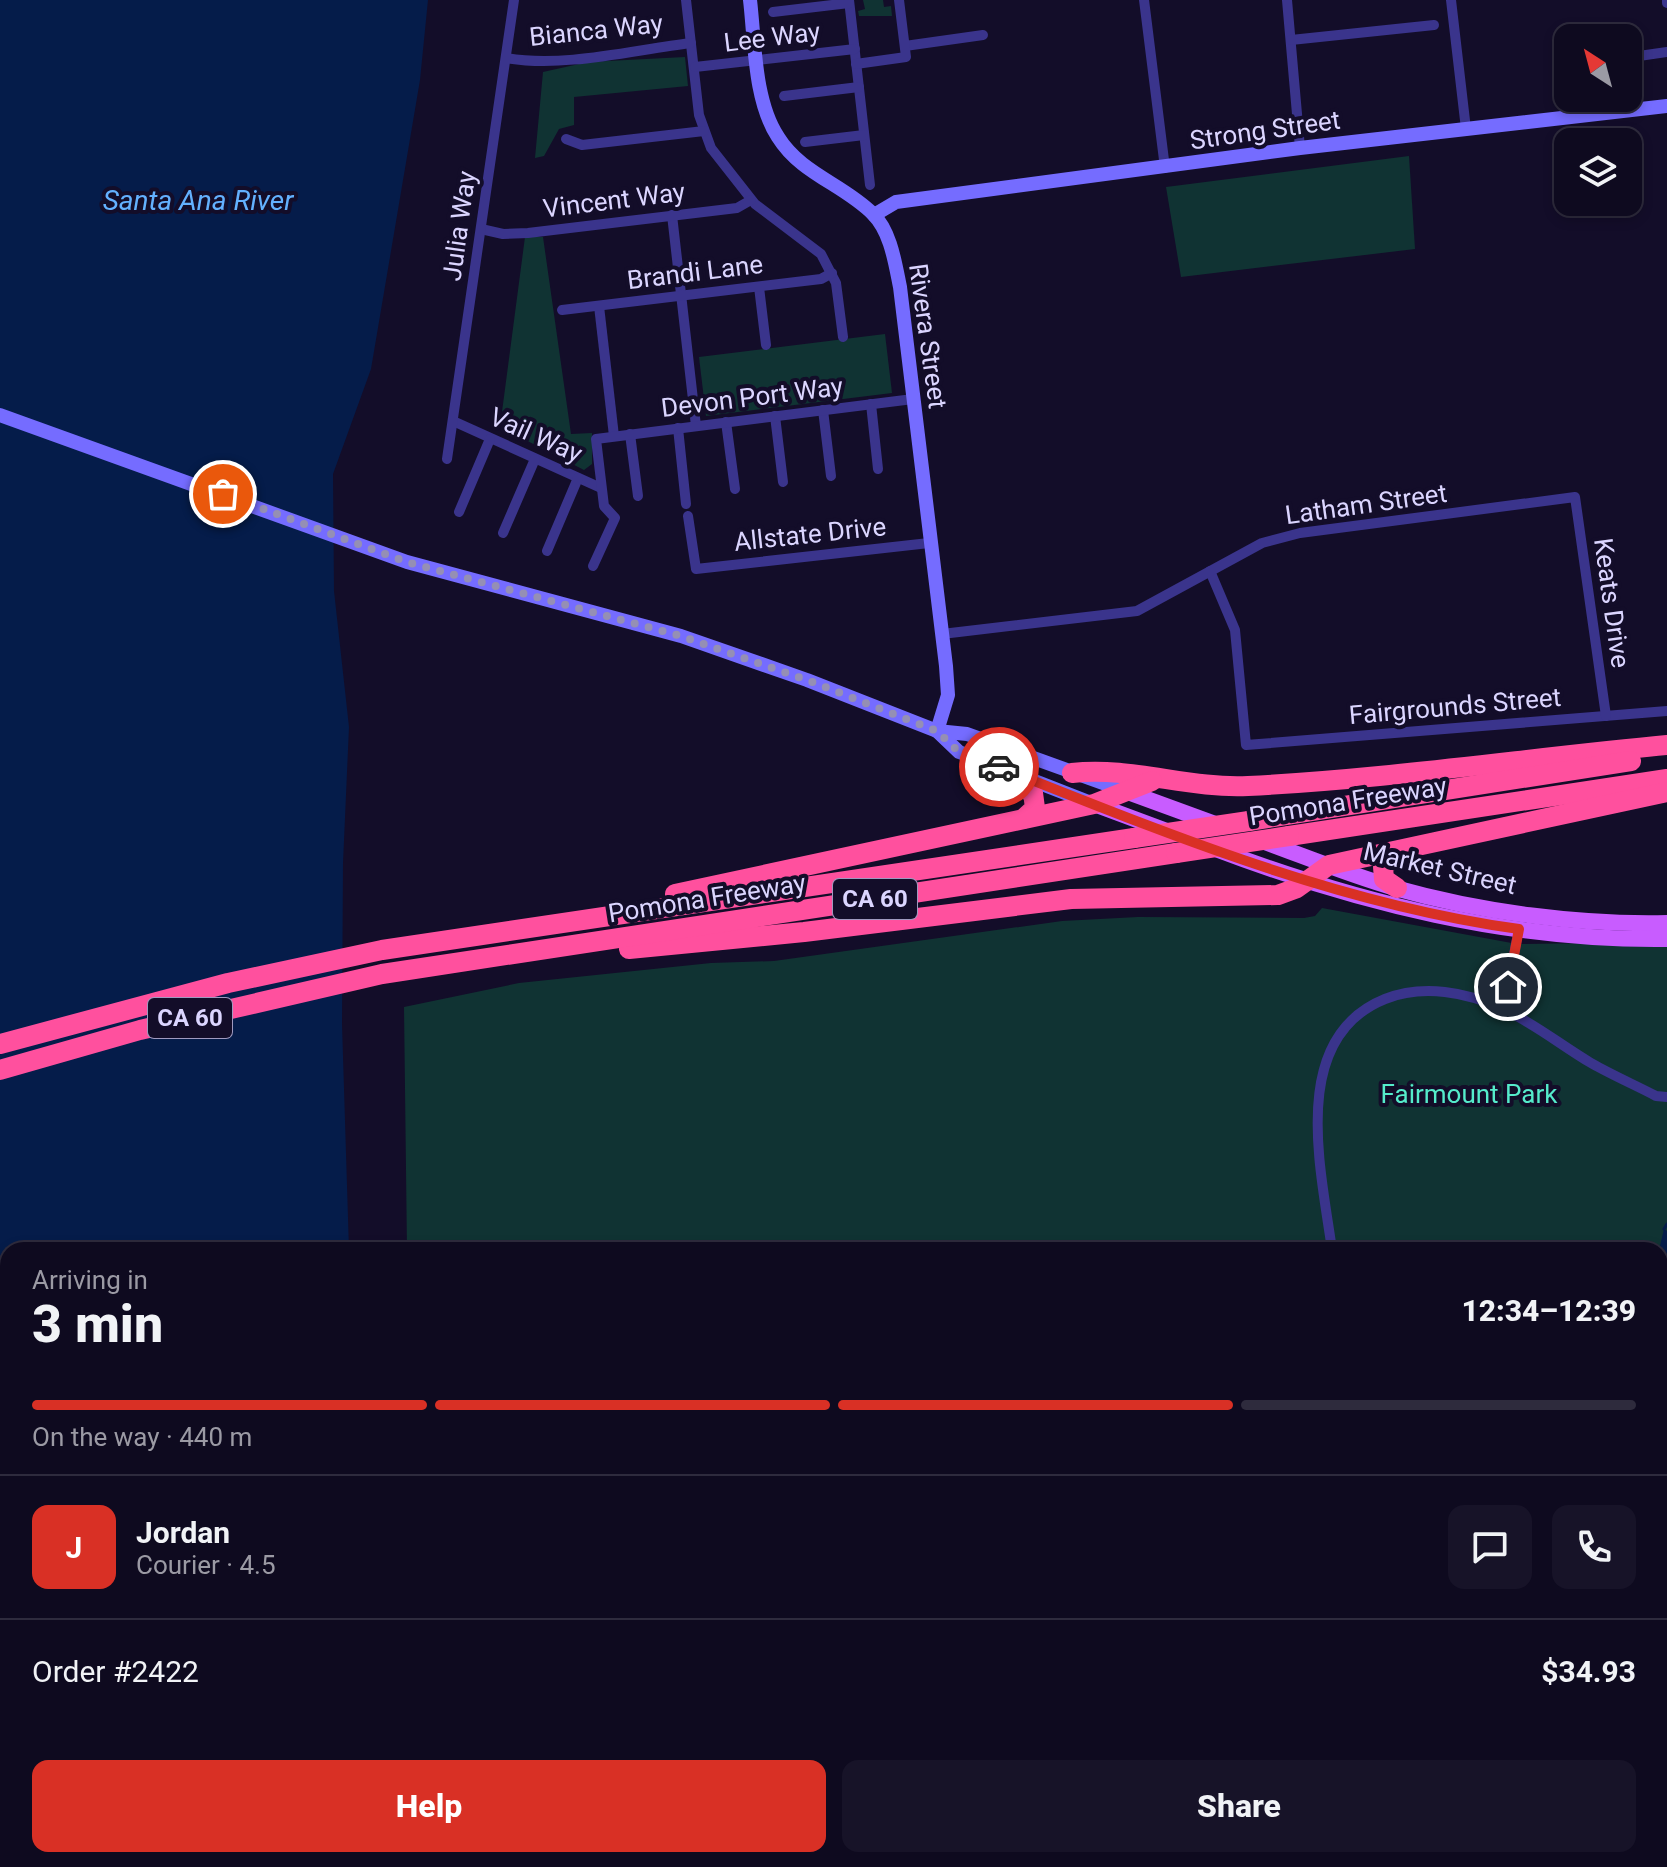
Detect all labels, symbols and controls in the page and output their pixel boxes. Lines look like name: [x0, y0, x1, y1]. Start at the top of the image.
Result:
street label: Bianca Way: [528, 8, 664, 52]
street label: Lee Way: [722, 16, 822, 58]
north arrow: [1554, 24, 1642, 112]
map controls: [1554, 24, 1642, 216]
street label: Strong Street: [1188, 105, 1342, 155]
button: layers: [1554, 128, 1642, 216]
street label: Julia Way: [436, 169, 482, 283]
street label: Vincent Way: [541, 176, 687, 224]
water label: Santa Ana River: [103, 184, 294, 217]
street label: Brandi Lane: [625, 249, 765, 295]
street label: Rivera Street: [903, 262, 953, 410]
street label: Devon Port Way: [659, 371, 845, 423]
street label: Vail Way: [485, 401, 587, 469]
pin: [189, 460, 257, 528]
icon: bag: [201, 472, 245, 516]
street label: Latham Street: [1283, 478, 1449, 530]
street label: Allstate Drive: [732, 511, 888, 557]
street label: Keats Drive: [1588, 536, 1636, 670]
street label: Fairgrounds Street: [1348, 682, 1562, 730]
courier: [959, 727, 1039, 807]
icon: car: [977, 745, 1021, 789]
street label: Pomona Freeway: [1247, 771, 1449, 831]
street label: Market Street: [1361, 836, 1519, 900]
street label: Pomona Freeway: [606, 868, 808, 928]
road number: CA 60: [833, 879, 917, 919]
pin: [1474, 953, 1542, 1021]
icon: home: [1486, 965, 1530, 1009]
road number: CA 60: [148, 998, 232, 1038]
park label: Fairmount Park: [1381, 1079, 1558, 1109]
text: Arriving in: [32, 1265, 148, 1295]
text: 12:34–12:39: [1461, 1293, 1636, 1328]
text: 3 min: [32, 1294, 163, 1355]
text: On the way · 440 m: [32, 1422, 252, 1452]
button: chat: [1448, 1505, 1532, 1589]
button: phone: [1552, 1505, 1636, 1589]
text: Jordan: [136, 1515, 230, 1550]
text: J: [66, 1530, 82, 1565]
text: Courier · 4.5: [136, 1550, 276, 1580]
text: Order #2422: [32, 1654, 199, 1689]
text: $34.93: [1541, 1654, 1636, 1689]
button: Help: [32, 1760, 826, 1852]
button: Share: [842, 1760, 1636, 1852]

